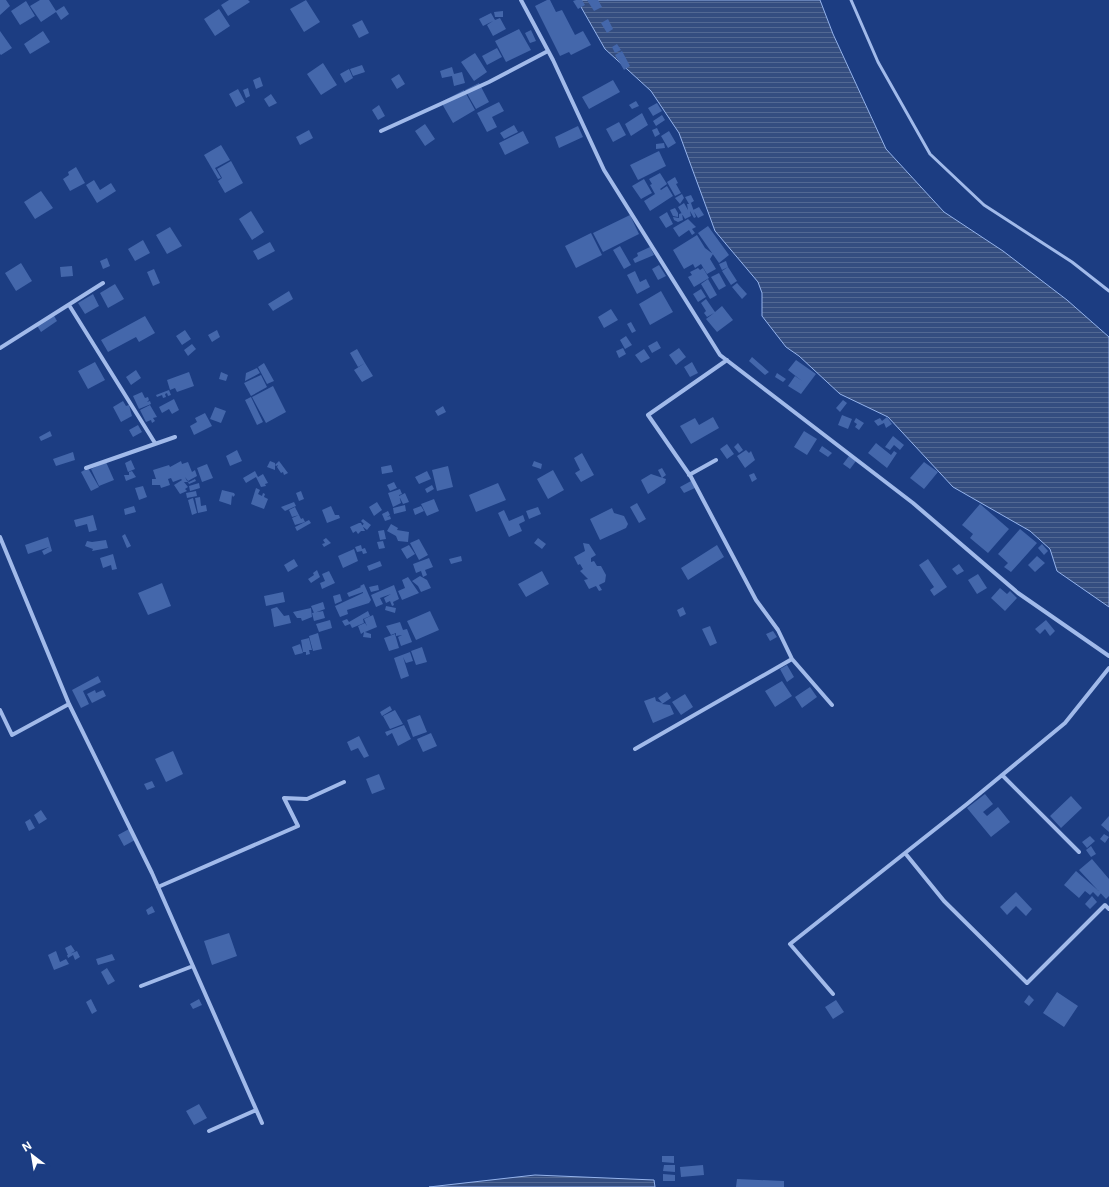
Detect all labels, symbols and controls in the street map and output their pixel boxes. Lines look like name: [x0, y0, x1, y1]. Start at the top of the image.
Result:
north arrow: [12, 1135, 52, 1175]
text: N: [20, 1138, 34, 1155]

